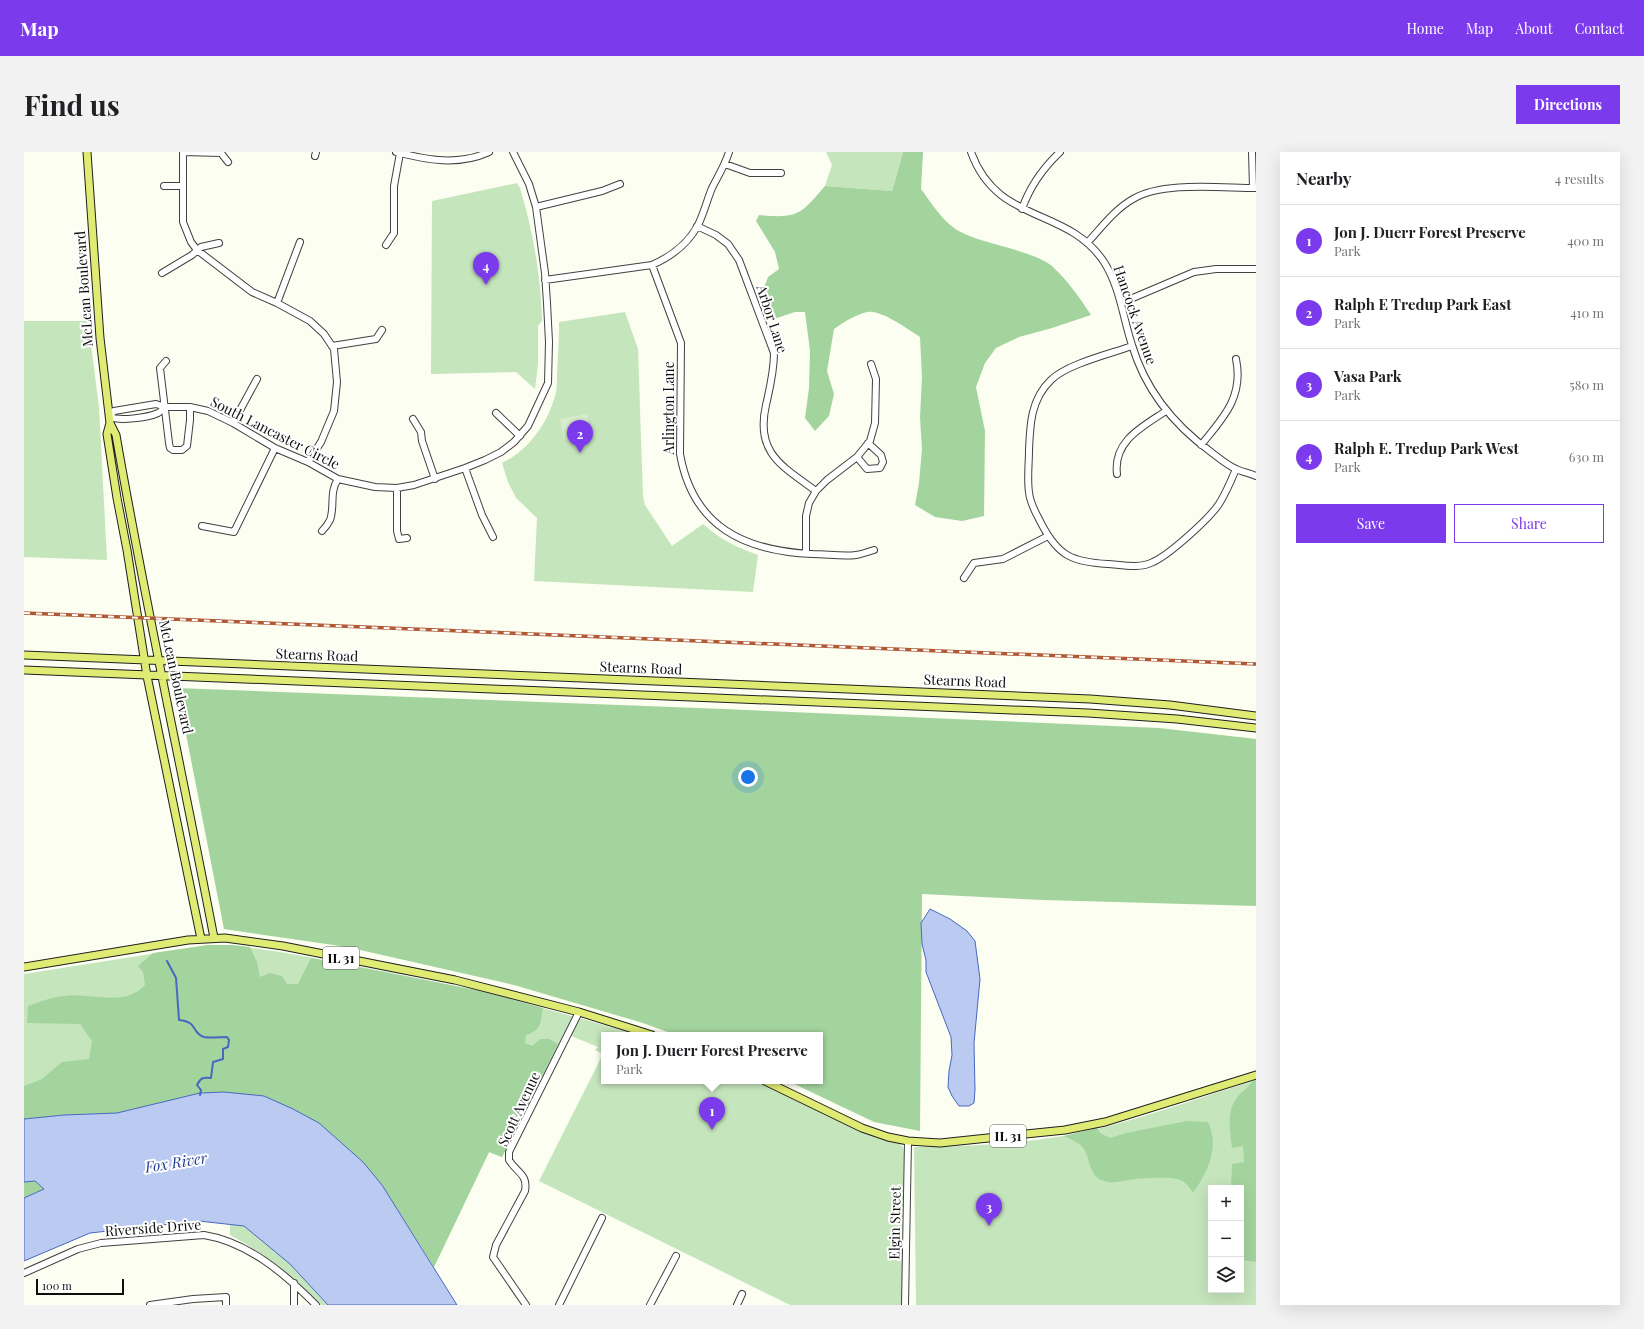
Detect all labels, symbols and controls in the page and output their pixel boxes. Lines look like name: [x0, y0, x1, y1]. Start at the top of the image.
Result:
text: Map: [20, 15, 59, 41]
text: Home: [1406, 19, 1444, 38]
text: Map: [1466, 19, 1493, 38]
text: About: [1515, 19, 1553, 38]
text: Contact: [1575, 19, 1624, 38]
button: Directions: [1516, 85, 1620, 124]
text: Find us: [24, 86, 120, 123]
text: Nearby: [1296, 167, 1351, 189]
text: 4 results: [1555, 170, 1604, 187]
text: Jon J. Duerr Forest Preserve: [1334, 222, 1526, 242]
street label: McLean Boulevard: [70, 230, 97, 348]
text: 1: [1307, 232, 1311, 249]
text: 400 m: [1567, 232, 1604, 249]
text: Park: [1334, 242, 1361, 259]
pin: 4: [473, 252, 499, 285]
street label: Hancock Avenue: [1110, 263, 1161, 367]
street label: Arbor Lane: [752, 281, 792, 355]
text: Ralph E Tredup Park East: [1334, 294, 1512, 314]
text: 2: [1306, 304, 1312, 321]
text: 410 m: [1570, 304, 1604, 321]
text: Park: [1334, 314, 1361, 331]
street label: Arlington Lane: [659, 361, 678, 456]
text: Vasa Park: [1334, 366, 1401, 386]
text: 3: [1306, 376, 1312, 393]
text: 580 m: [1569, 376, 1604, 393]
text: Park: [1334, 386, 1361, 403]
street label: South Lancaster Circle: [207, 392, 343, 473]
pin: 2: [567, 420, 593, 453]
text: Ralph E. Tredup Park West: [1334, 438, 1519, 458]
text: 4: [1306, 448, 1312, 465]
text: 630 m: [1569, 448, 1604, 465]
text: Park: [1334, 458, 1361, 475]
button: Save: [1296, 504, 1446, 543]
button: Share: [1454, 504, 1604, 543]
street label: McLean Boulevard: [155, 618, 198, 736]
street label: Stearns Road: [275, 644, 359, 665]
street label: Stearns Road: [599, 657, 683, 678]
street label: Stearns Road: [923, 670, 1007, 691]
your location: [738, 767, 758, 787]
road number: IL 31: [323, 947, 359, 969]
popup: [601, 1032, 823, 1084]
text: Jon J. Duerr Forest Preserve: [616, 1040, 808, 1060]
text: Park: [616, 1060, 643, 1077]
street label: Scott Avenue: [493, 1068, 544, 1149]
pin: 1: [699, 1097, 725, 1130]
road number: IL 31: [990, 1125, 1026, 1147]
water label: Fox River: [143, 1147, 209, 1177]
street label: Elgin Street: [884, 1185, 905, 1260]
map controls: [1208, 1185, 1244, 1293]
button: +: [1208, 1185, 1244, 1221]
pin: 3: [976, 1193, 1002, 1226]
street label: Riverside Drive: [104, 1215, 202, 1240]
button: −: [1208, 1221, 1244, 1257]
button: layers: [1208, 1257, 1244, 1293]
scale bar: [36, 1277, 124, 1296]
text: 100 m: [42, 1278, 72, 1293]

